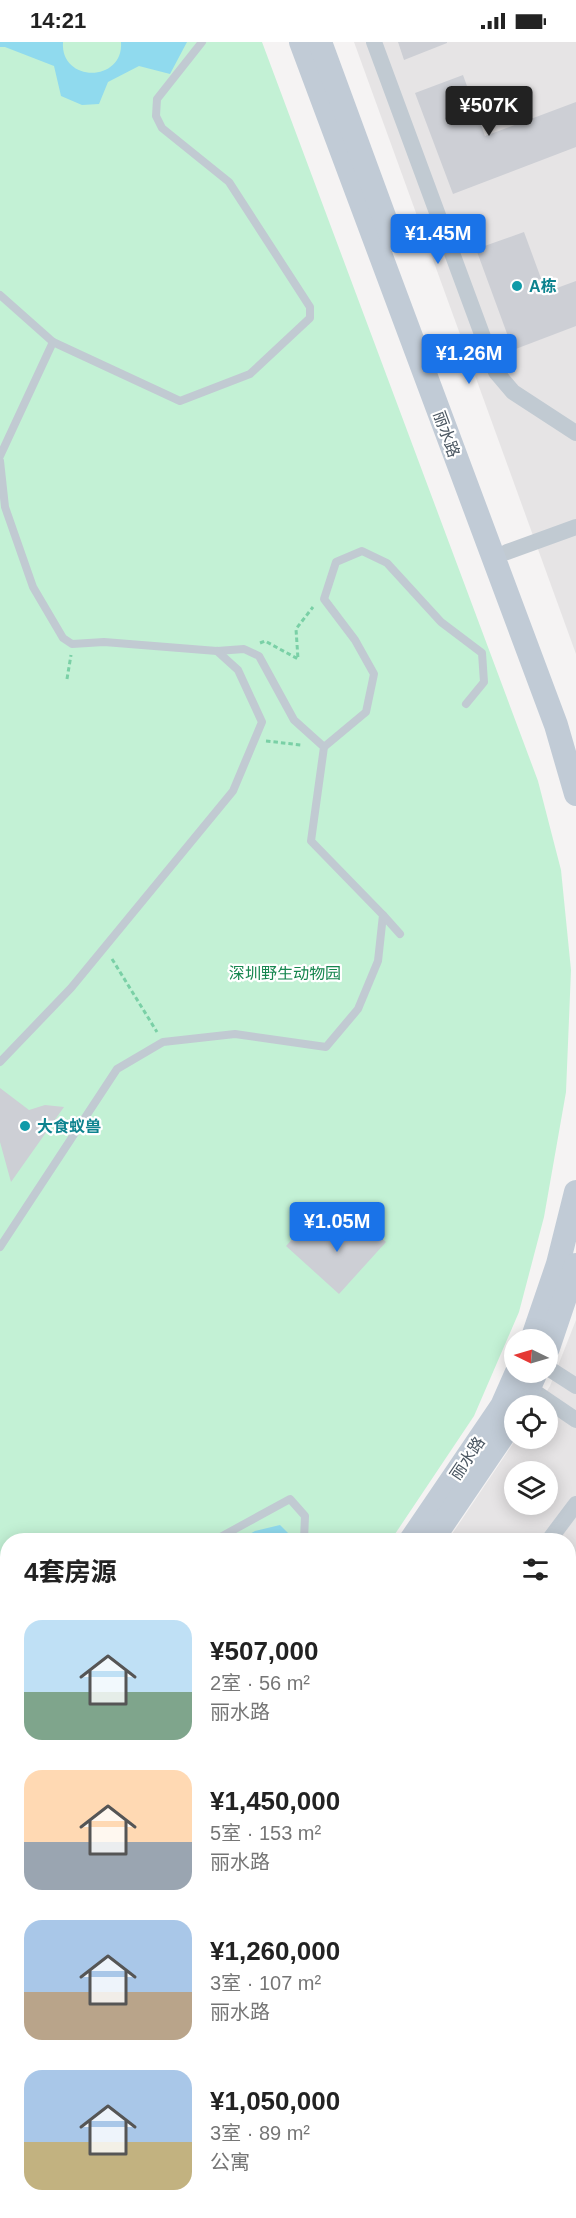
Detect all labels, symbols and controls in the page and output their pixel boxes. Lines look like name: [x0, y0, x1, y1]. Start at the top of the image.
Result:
text: 14:21: [30, 8, 86, 33]
pin: ¥507K: [447, 86, 531, 137]
text: ¥507K: [460, 94, 518, 116]
pin: ¥1.45M: [389, 214, 487, 265]
text: ¥1.45M: [405, 222, 471, 244]
place label: A栋: [529, 277, 557, 295]
marker: A栋: [510, 279, 524, 293]
pin: ¥1.26M: [420, 334, 518, 385]
text: ¥1.26M: [436, 342, 502, 364]
street label: 丽水路: [430, 409, 463, 460]
park label: 深圳野生动物园: [229, 965, 341, 982]
place label: 大食蚁兽: [37, 1118, 101, 1135]
marker: 大食蚁兽: [18, 1119, 32, 1133]
pin: ¥1.05M: [288, 1202, 386, 1253]
text: ¥1.05M: [304, 1210, 370, 1232]
north arrow: [504, 1329, 558, 1383]
map controls: [504, 1329, 558, 1515]
button: locate: [504, 1395, 558, 1449]
street label: 丽水路: [447, 1434, 488, 1483]
button: layers: [504, 1461, 558, 1515]
icon: filters: [519, 1553, 552, 1586]
text: 4套房源: [24, 1557, 116, 1587]
text: ¥507,000: [210, 1636, 318, 1666]
icon: home: [72, 1644, 144, 1716]
text: 2室 · 56 m²: [210, 1672, 310, 1694]
text: 丽水路: [210, 1701, 270, 1723]
text: ¥1,450,000: [210, 1786, 340, 1816]
icon: home: [72, 1794, 144, 1866]
text: 5室 · 153 m²: [210, 1822, 321, 1844]
text: 丽水路: [210, 1851, 270, 1873]
text: ¥1,260,000: [210, 1936, 340, 1966]
icon: home: [72, 1944, 144, 2016]
text: 3室 · 107 m²: [210, 1972, 321, 1994]
text: 丽水路: [210, 2001, 270, 2023]
text: ¥1,050,000: [210, 2086, 340, 2116]
icon: home: [72, 2094, 144, 2166]
text: 3室 · 89 m²: [210, 2122, 310, 2144]
text: 公寓: [210, 2151, 250, 2173]

